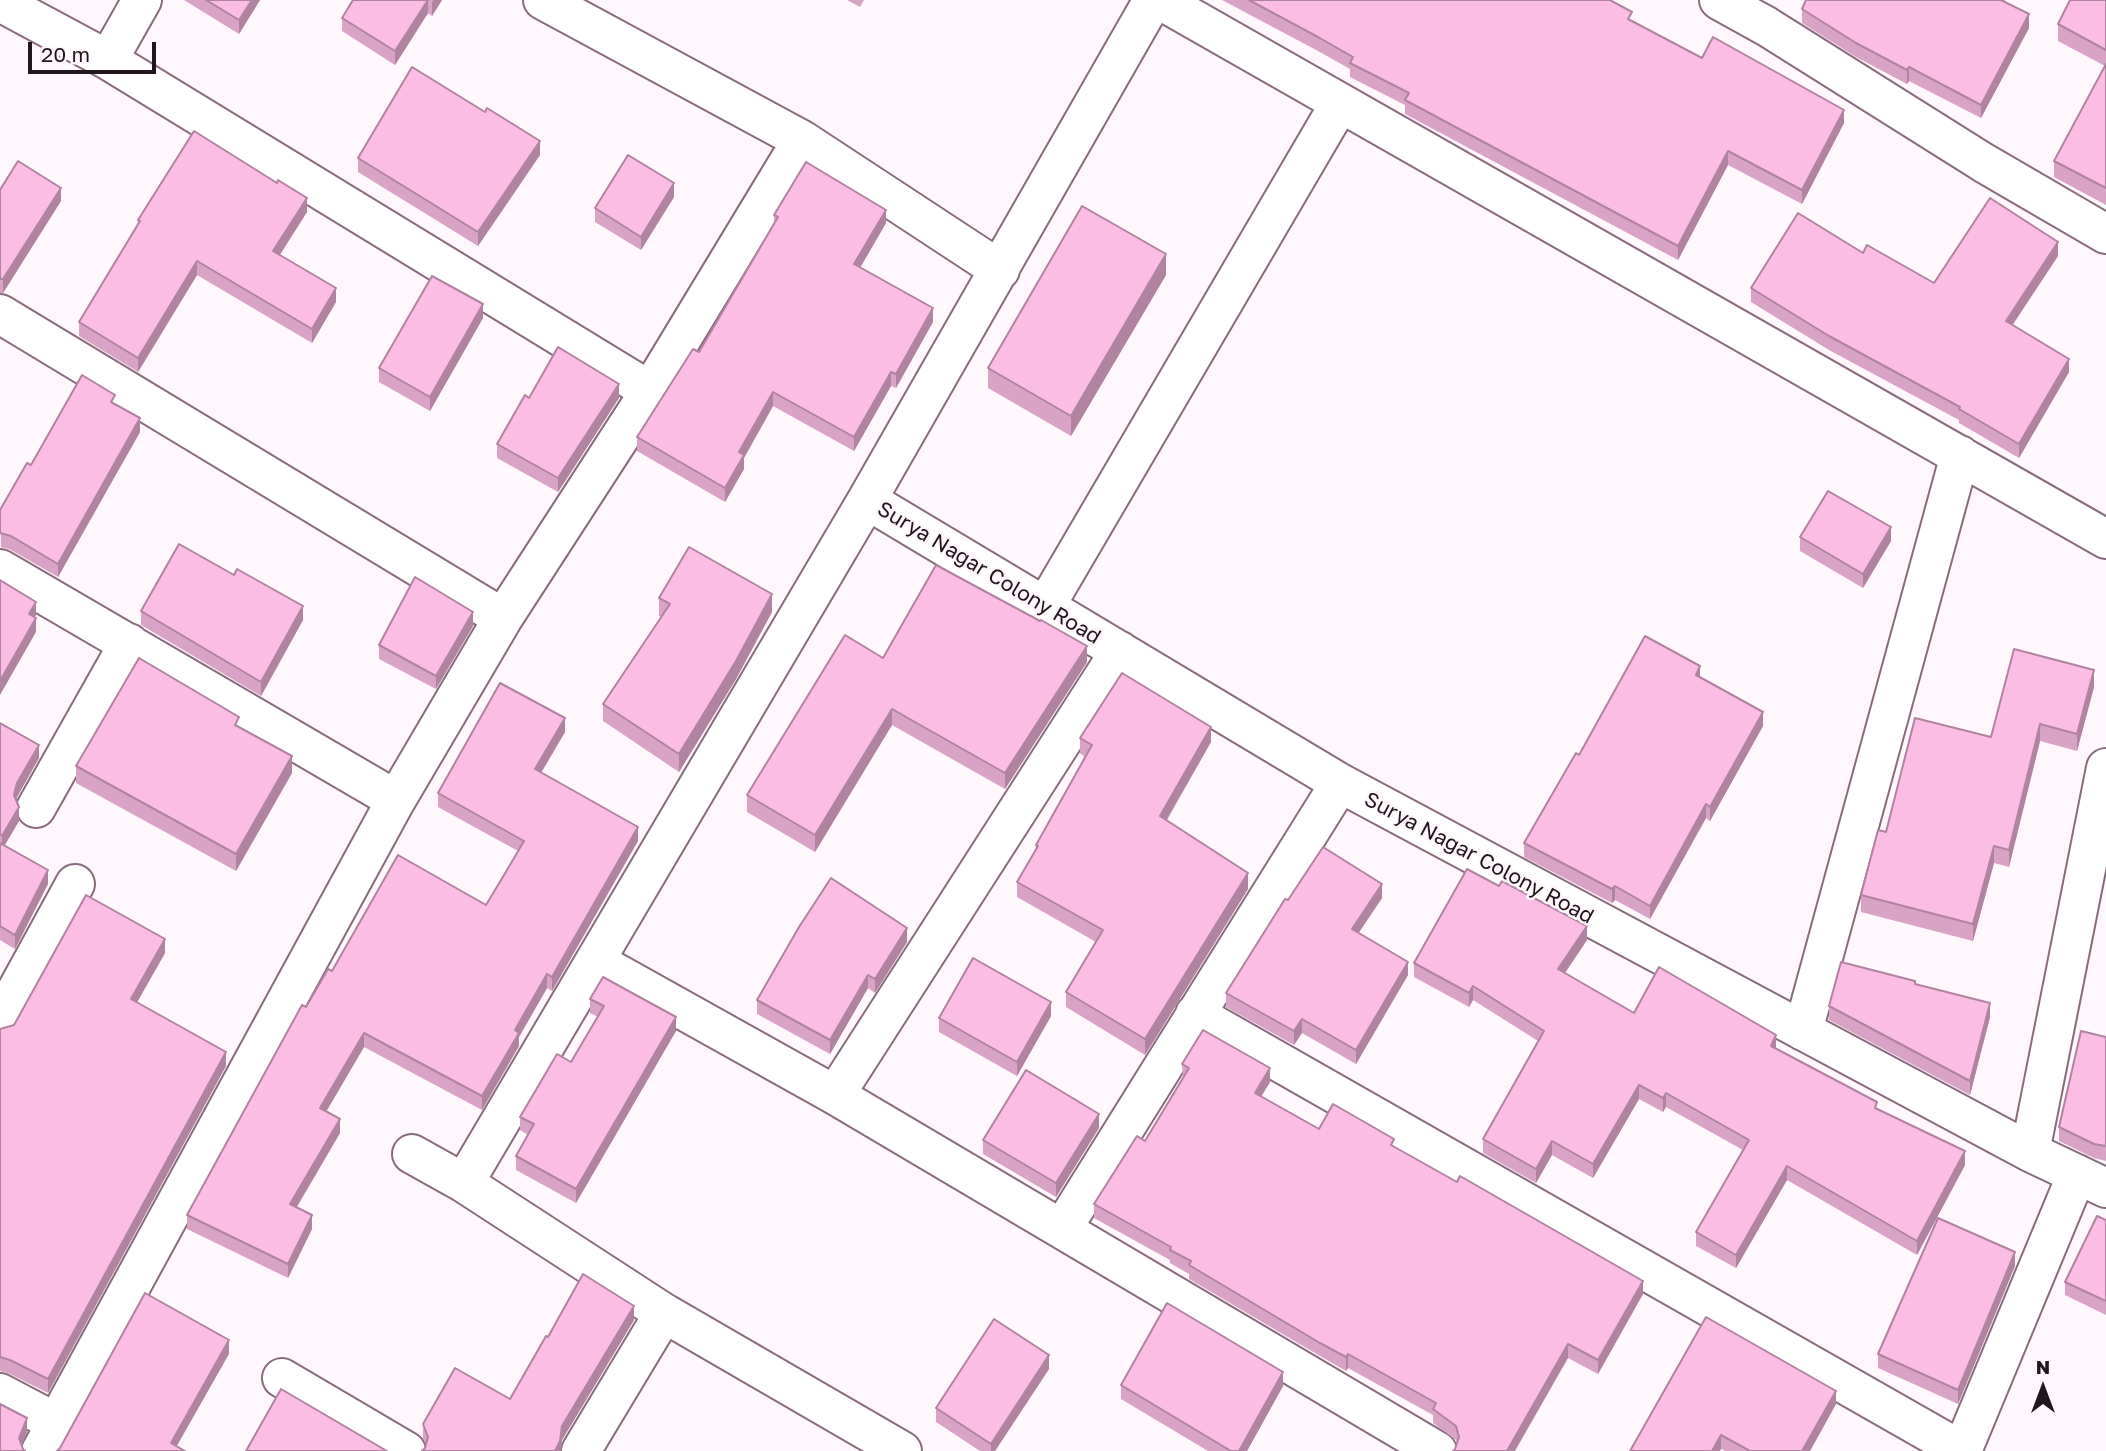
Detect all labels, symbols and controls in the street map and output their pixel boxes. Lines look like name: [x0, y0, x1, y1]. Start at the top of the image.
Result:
scale bar: [32, 28, 159, 72]
text: 20 m: [41, 41, 90, 67]
street label: Surya Nagar Colony Road: [873, 496, 1105, 650]
street label: Surya Nagar Colony Road: [1360, 787, 1598, 929]
north arrow: [2008, 1353, 2078, 1423]
text: N: [2036, 1355, 2050, 1378]

